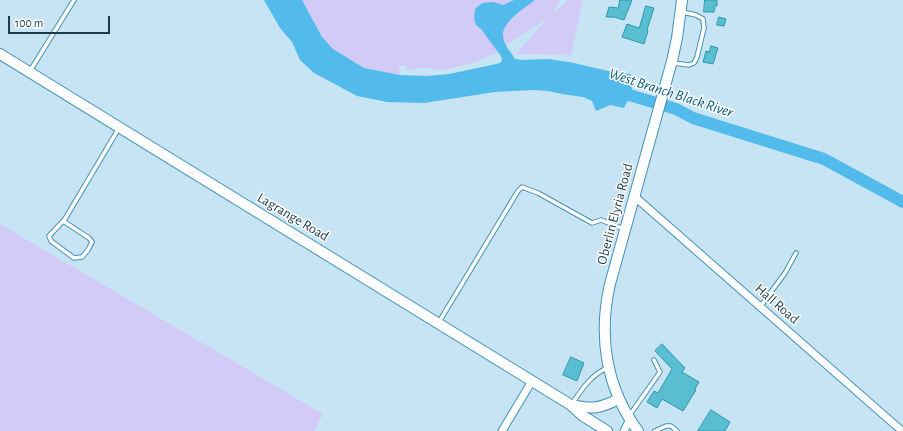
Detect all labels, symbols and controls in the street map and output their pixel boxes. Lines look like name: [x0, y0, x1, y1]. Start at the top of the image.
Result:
scale bar: [10, 8, 112, 34]
text: 100 m: [15, 17, 43, 29]
water label: West Branch Black River: [607, 64, 735, 122]
street label: Oberlin Elyria Road: [593, 162, 637, 266]
street label: Lagrange Road: [254, 189, 332, 245]
street label: Hall Road: [752, 280, 802, 328]

